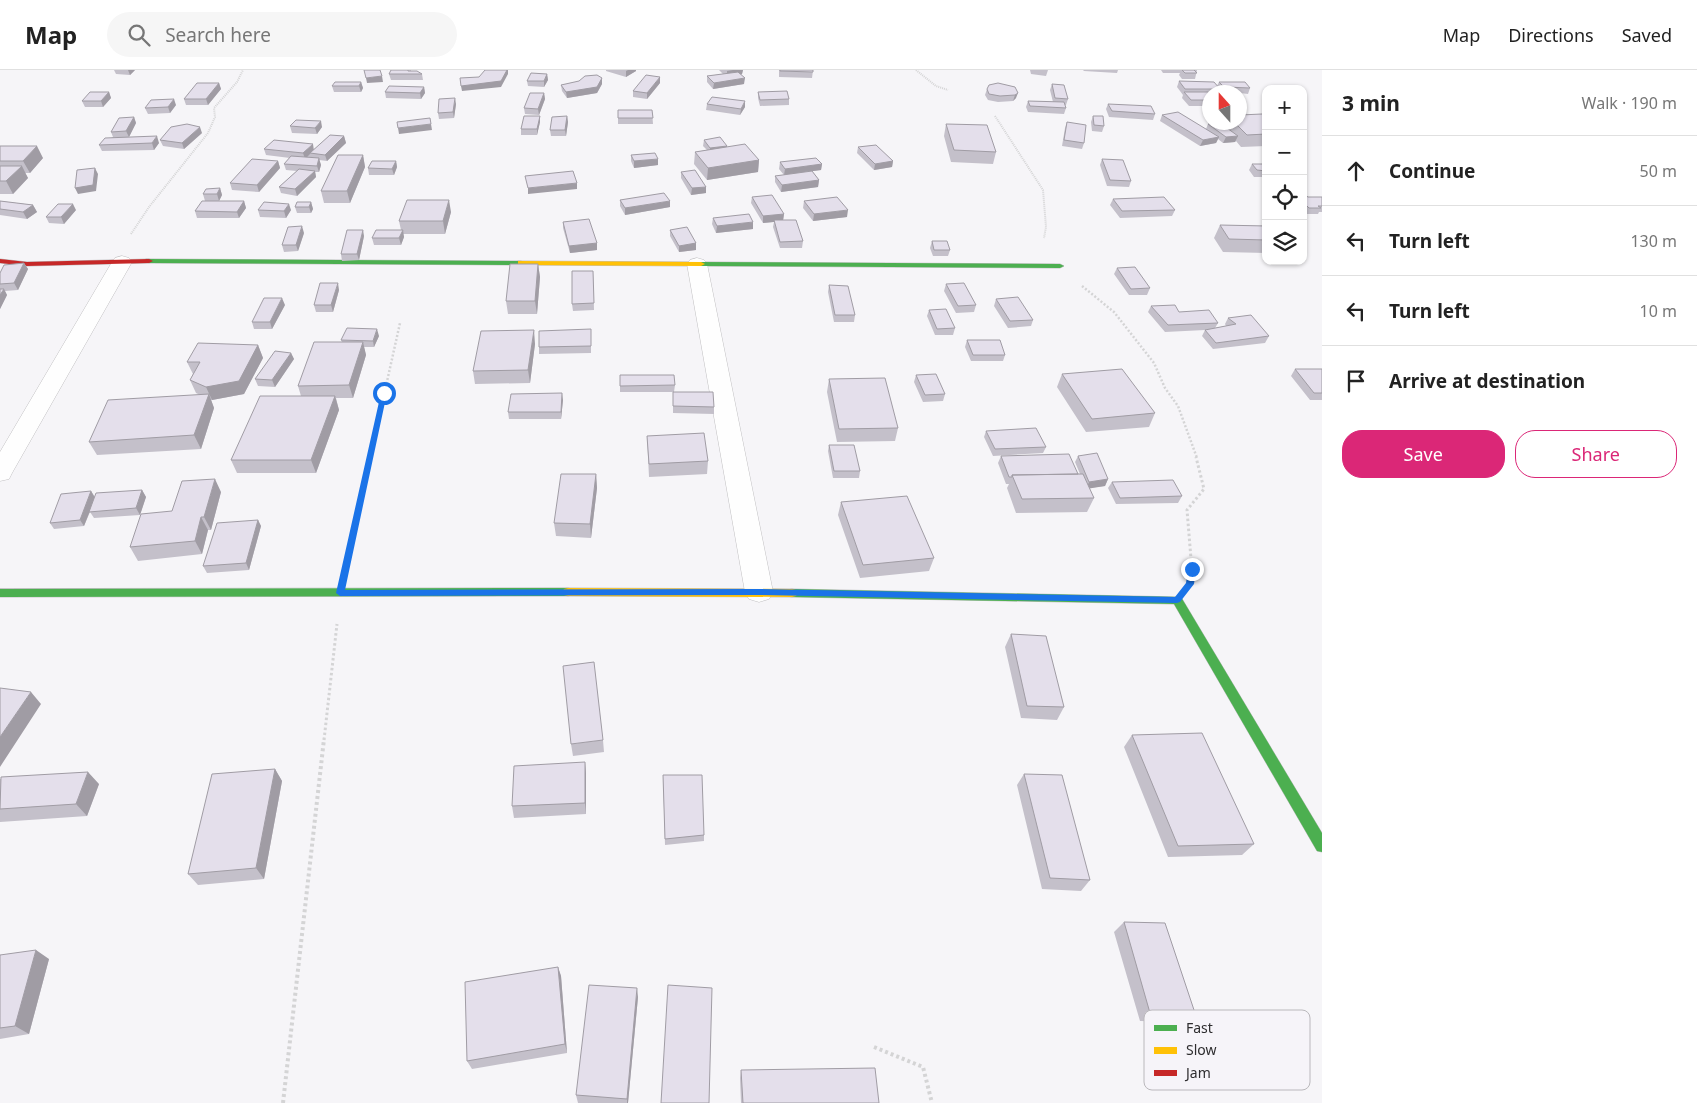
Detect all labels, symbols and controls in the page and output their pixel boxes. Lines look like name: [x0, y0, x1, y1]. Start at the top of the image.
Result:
search box: [107, 12, 457, 57]
text: Map: [25, 18, 77, 51]
icon: search: [125, 21, 153, 49]
text: Search here: [165, 22, 271, 48]
text: Map: [1443, 23, 1480, 47]
text: Directions: [1508, 23, 1594, 47]
text: Saved: [1622, 23, 1672, 47]
north arrow: [1202, 85, 1247, 130]
map controls: [1262, 85, 1307, 265]
button: +: [1262, 85, 1307, 130]
text: 3 min: [1342, 89, 1400, 117]
text: Walk · 190 m: [1582, 92, 1677, 114]
button: −: [1262, 130, 1307, 175]
icon: ahead: [1342, 157, 1370, 185]
text: Continue: [1389, 158, 1475, 184]
text: 50 m: [1640, 160, 1677, 182]
button: locate: [1262, 175, 1307, 220]
button: layers: [1262, 220, 1307, 265]
icon: left: [1342, 227, 1370, 255]
text: Turn left: [1389, 228, 1470, 254]
text: 130 m: [1630, 230, 1677, 252]
icon: left: [1342, 297, 1370, 325]
text: Turn left: [1389, 298, 1470, 324]
text: 10 m: [1640, 300, 1677, 322]
icon: arrive: [1342, 367, 1370, 395]
text: Arrive at destination: [1389, 368, 1585, 394]
route start: [373, 382, 396, 405]
button: Save: [1342, 430, 1505, 478]
button: Share: [1515, 430, 1677, 478]
route end: [1181, 558, 1204, 581]
legend: [1144, 1010, 1310, 1090]
text: Fast: [1186, 1018, 1213, 1037]
text: Slow: [1186, 1040, 1217, 1059]
text: Jam: [1184, 1063, 1211, 1082]

